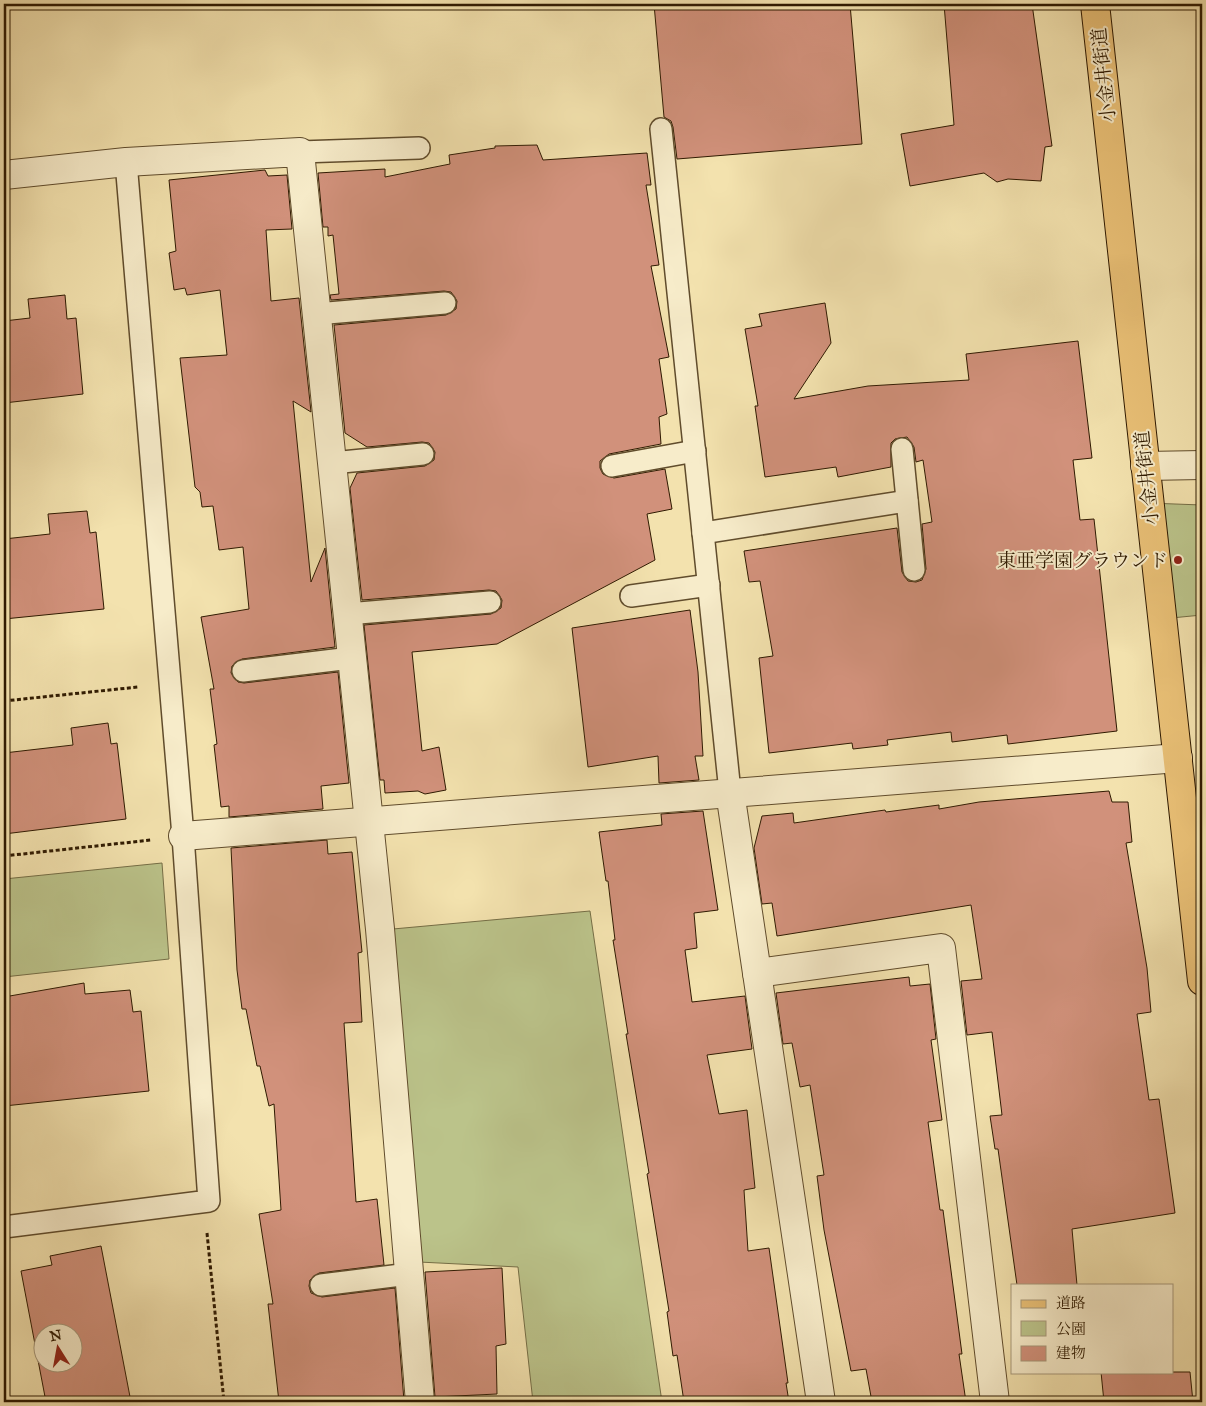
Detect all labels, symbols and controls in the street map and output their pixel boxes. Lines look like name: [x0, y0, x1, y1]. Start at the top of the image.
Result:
street label: 小金井街道: [1087, 26, 1120, 123]
street label: 小金井街道: [1130, 429, 1163, 526]
place label: 東亜学園グラウンド: [997, 549, 1168, 572]
marker: 東亜学園グラウンド: [1172, 554, 1184, 566]
legend: [1011, 1284, 1174, 1374]
text: 道路: [1056, 1294, 1086, 1312]
text: 公園: [1056, 1320, 1086, 1338]
north arrow: [32, 1324, 82, 1374]
text: N: [48, 1326, 63, 1345]
text: 建物: [1056, 1344, 1086, 1362]

